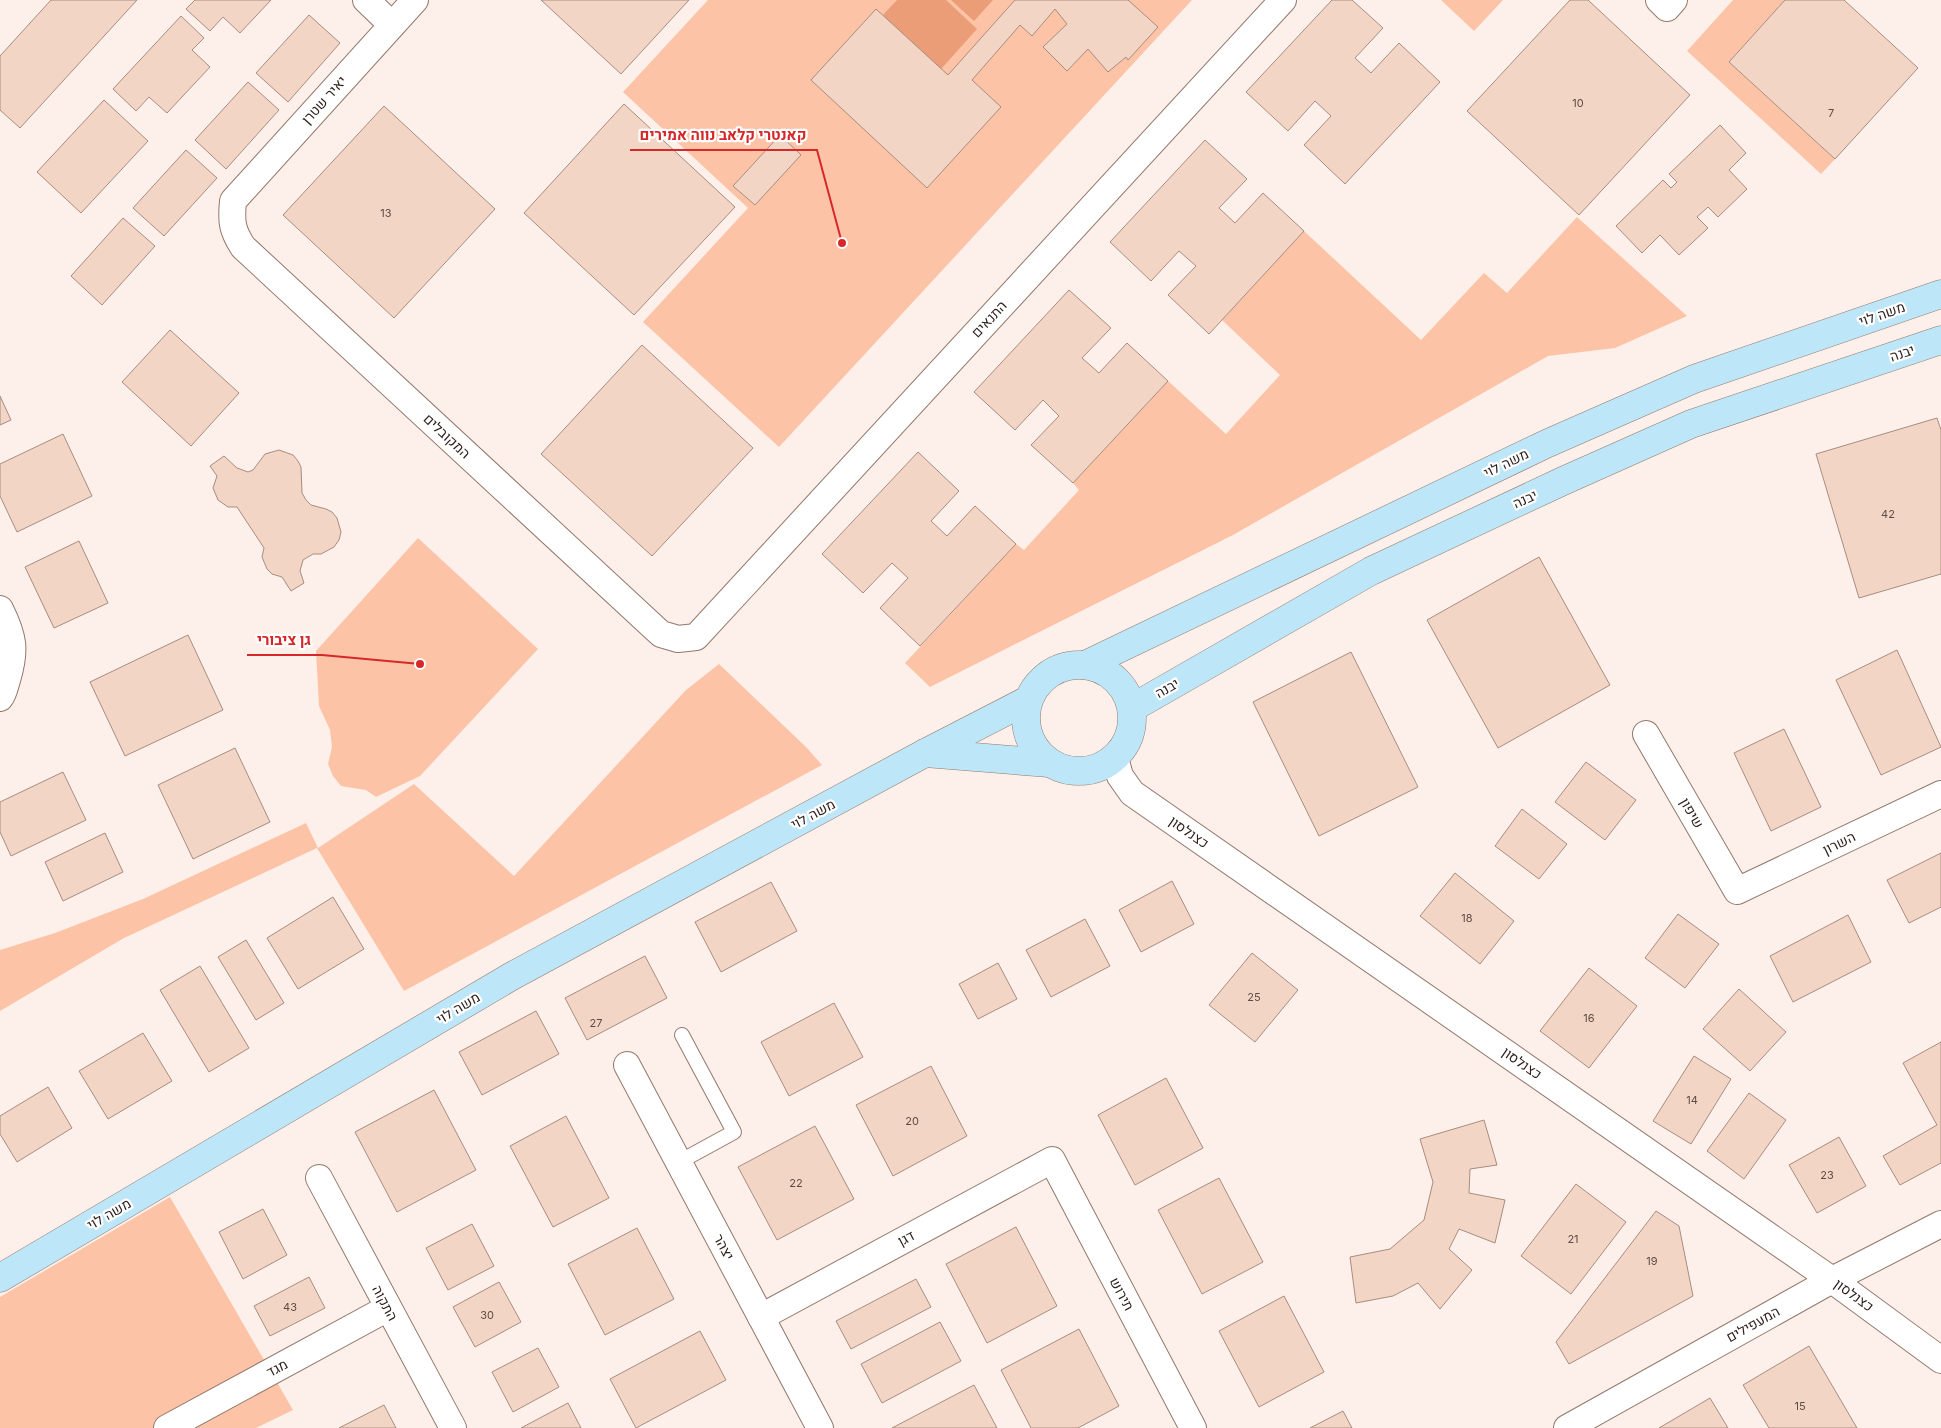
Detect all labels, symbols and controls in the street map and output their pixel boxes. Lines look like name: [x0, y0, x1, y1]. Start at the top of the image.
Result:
street label: יאיר שטרן: [298, 72, 350, 127]
house number: 10: [1572, 96, 1584, 110]
house number: 7: [1828, 106, 1834, 120]
callout: קאנטרי קלאב נווה אמירים: [630, 120, 817, 150]
text: קאנטרי קלאב נווה אמירים: [640, 125, 806, 144]
house number: 13: [380, 206, 392, 220]
street label: התנאים: [967, 297, 1010, 341]
street label: משה לוי: [1857, 298, 1907, 329]
street label: יבנה: [1887, 340, 1916, 365]
street label: המקובלים: [420, 410, 474, 462]
street label: משה לוי: [1481, 444, 1531, 481]
street label: יבנה: [1510, 486, 1540, 512]
house number: 42: [1881, 507, 1895, 521]
callout: גן ציבורי: [247, 625, 322, 655]
text: גן ציבורי: [257, 630, 311, 649]
street label: יבנה: [1152, 674, 1182, 701]
street label: משה לוי: [788, 795, 838, 832]
street label: שיפון: [1677, 795, 1708, 831]
street label: כצנלסון: [1166, 812, 1212, 851]
street label: השרון: [1820, 827, 1858, 858]
house number: 18: [1461, 911, 1473, 925]
street label: משה לוי: [433, 988, 483, 1027]
house number: 25: [1247, 990, 1261, 1004]
house number: 16: [1583, 1011, 1595, 1025]
house number: 27: [590, 1016, 602, 1030]
street label: כצנלסון: [1499, 1043, 1545, 1082]
house number: 14: [1686, 1093, 1698, 1107]
house number: 20: [905, 1114, 919, 1128]
house number: 23: [1820, 1168, 1834, 1182]
house number: 22: [789, 1176, 803, 1190]
street label: משה לוי: [84, 1194, 134, 1233]
street label: דגן: [894, 1226, 917, 1249]
street label: יצהר: [711, 1231, 738, 1263]
house number: 21: [1567, 1232, 1579, 1246]
house number: 19: [1646, 1254, 1658, 1268]
street label: תירוש: [1107, 1274, 1138, 1313]
street label: כצנלסון: [1831, 1275, 1877, 1315]
street label: התקוה: [369, 1282, 402, 1324]
house number: 43: [283, 1300, 297, 1314]
street label: המעפילים: [1723, 1302, 1782, 1345]
house number: 30: [480, 1308, 494, 1322]
street label: מגד: [263, 1355, 290, 1380]
house number: 15: [1794, 1399, 1806, 1413]

